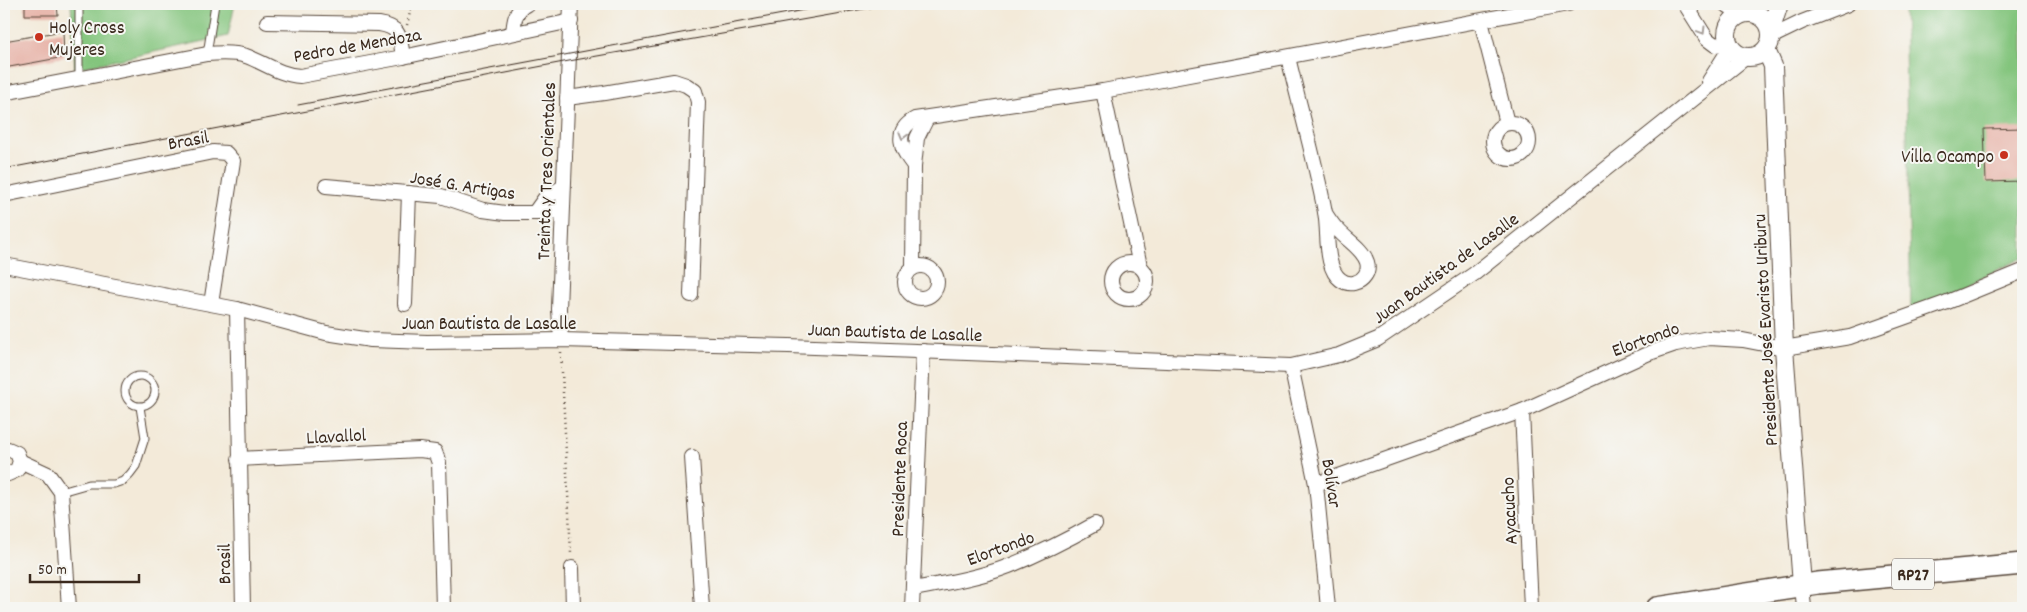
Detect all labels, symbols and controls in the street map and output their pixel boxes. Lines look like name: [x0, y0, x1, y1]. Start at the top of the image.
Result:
place label: Holy Cross Mujeres: [49, 16, 125, 65]
street label: Pedro de Mendoza: [292, 23, 425, 72]
one-way arrow: [1696, 26, 1705, 35]
marker: Holy Cross Mujeres: [33, 31, 45, 43]
street label: Treinta y Tres Orientales: [532, 82, 565, 261]
street label: Brasil: [166, 126, 212, 159]
one-way arrow: [899, 131, 909, 139]
place label: Villa Ocampo: [1901, 145, 1994, 172]
marker: Villa Ocampo: [1998, 149, 2010, 161]
street label: José G. Artigas: [408, 166, 517, 209]
street label: Juan Bautista de Lasalle: [1368, 208, 1526, 332]
street label: Presidente José Evaristo Uriburu: [1748, 213, 1787, 447]
street label: Juan Bautista de Lasalle: [402, 312, 576, 339]
street label: Elortondo: [1609, 317, 1684, 366]
street label: Juan Bautista de Lasalle: [807, 318, 983, 351]
street label: Presidente Roca: [886, 420, 917, 537]
street label: Llavallol: [305, 423, 367, 454]
street label: Bolívar: [1312, 457, 1347, 510]
street label: Ayacucho: [1496, 476, 1527, 545]
street label: Elortondo: [964, 526, 1039, 575]
street label: Brasil: [213, 543, 240, 585]
scale bar: [30, 552, 139, 584]
road number: RP27: [1892, 558, 1934, 590]
text: 50 m: [38, 560, 67, 582]

